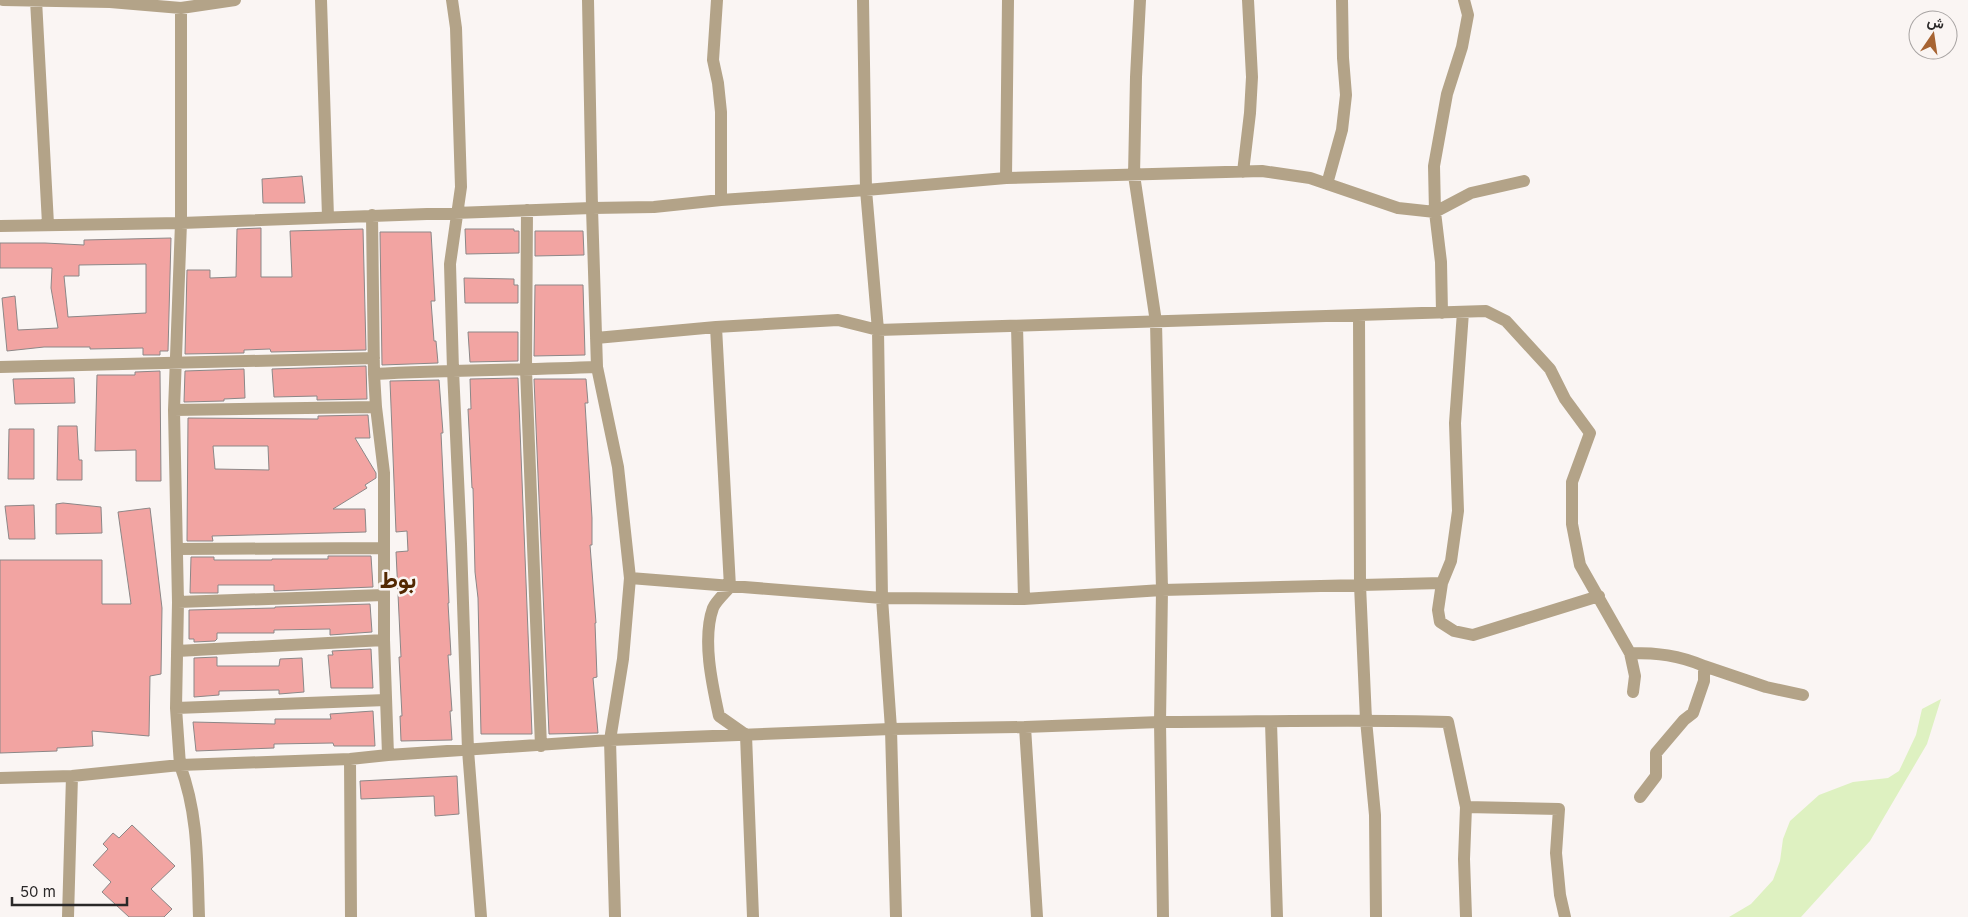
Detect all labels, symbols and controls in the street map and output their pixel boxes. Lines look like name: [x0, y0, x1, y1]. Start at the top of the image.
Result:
north arrow: [1908, 10, 1958, 60]
text: ش: [1926, 12, 1946, 33]
district label: بوط: [380, 565, 416, 595]
scale bar: [12, 874, 128, 906]
text: 50 m: [20, 882, 56, 901]

